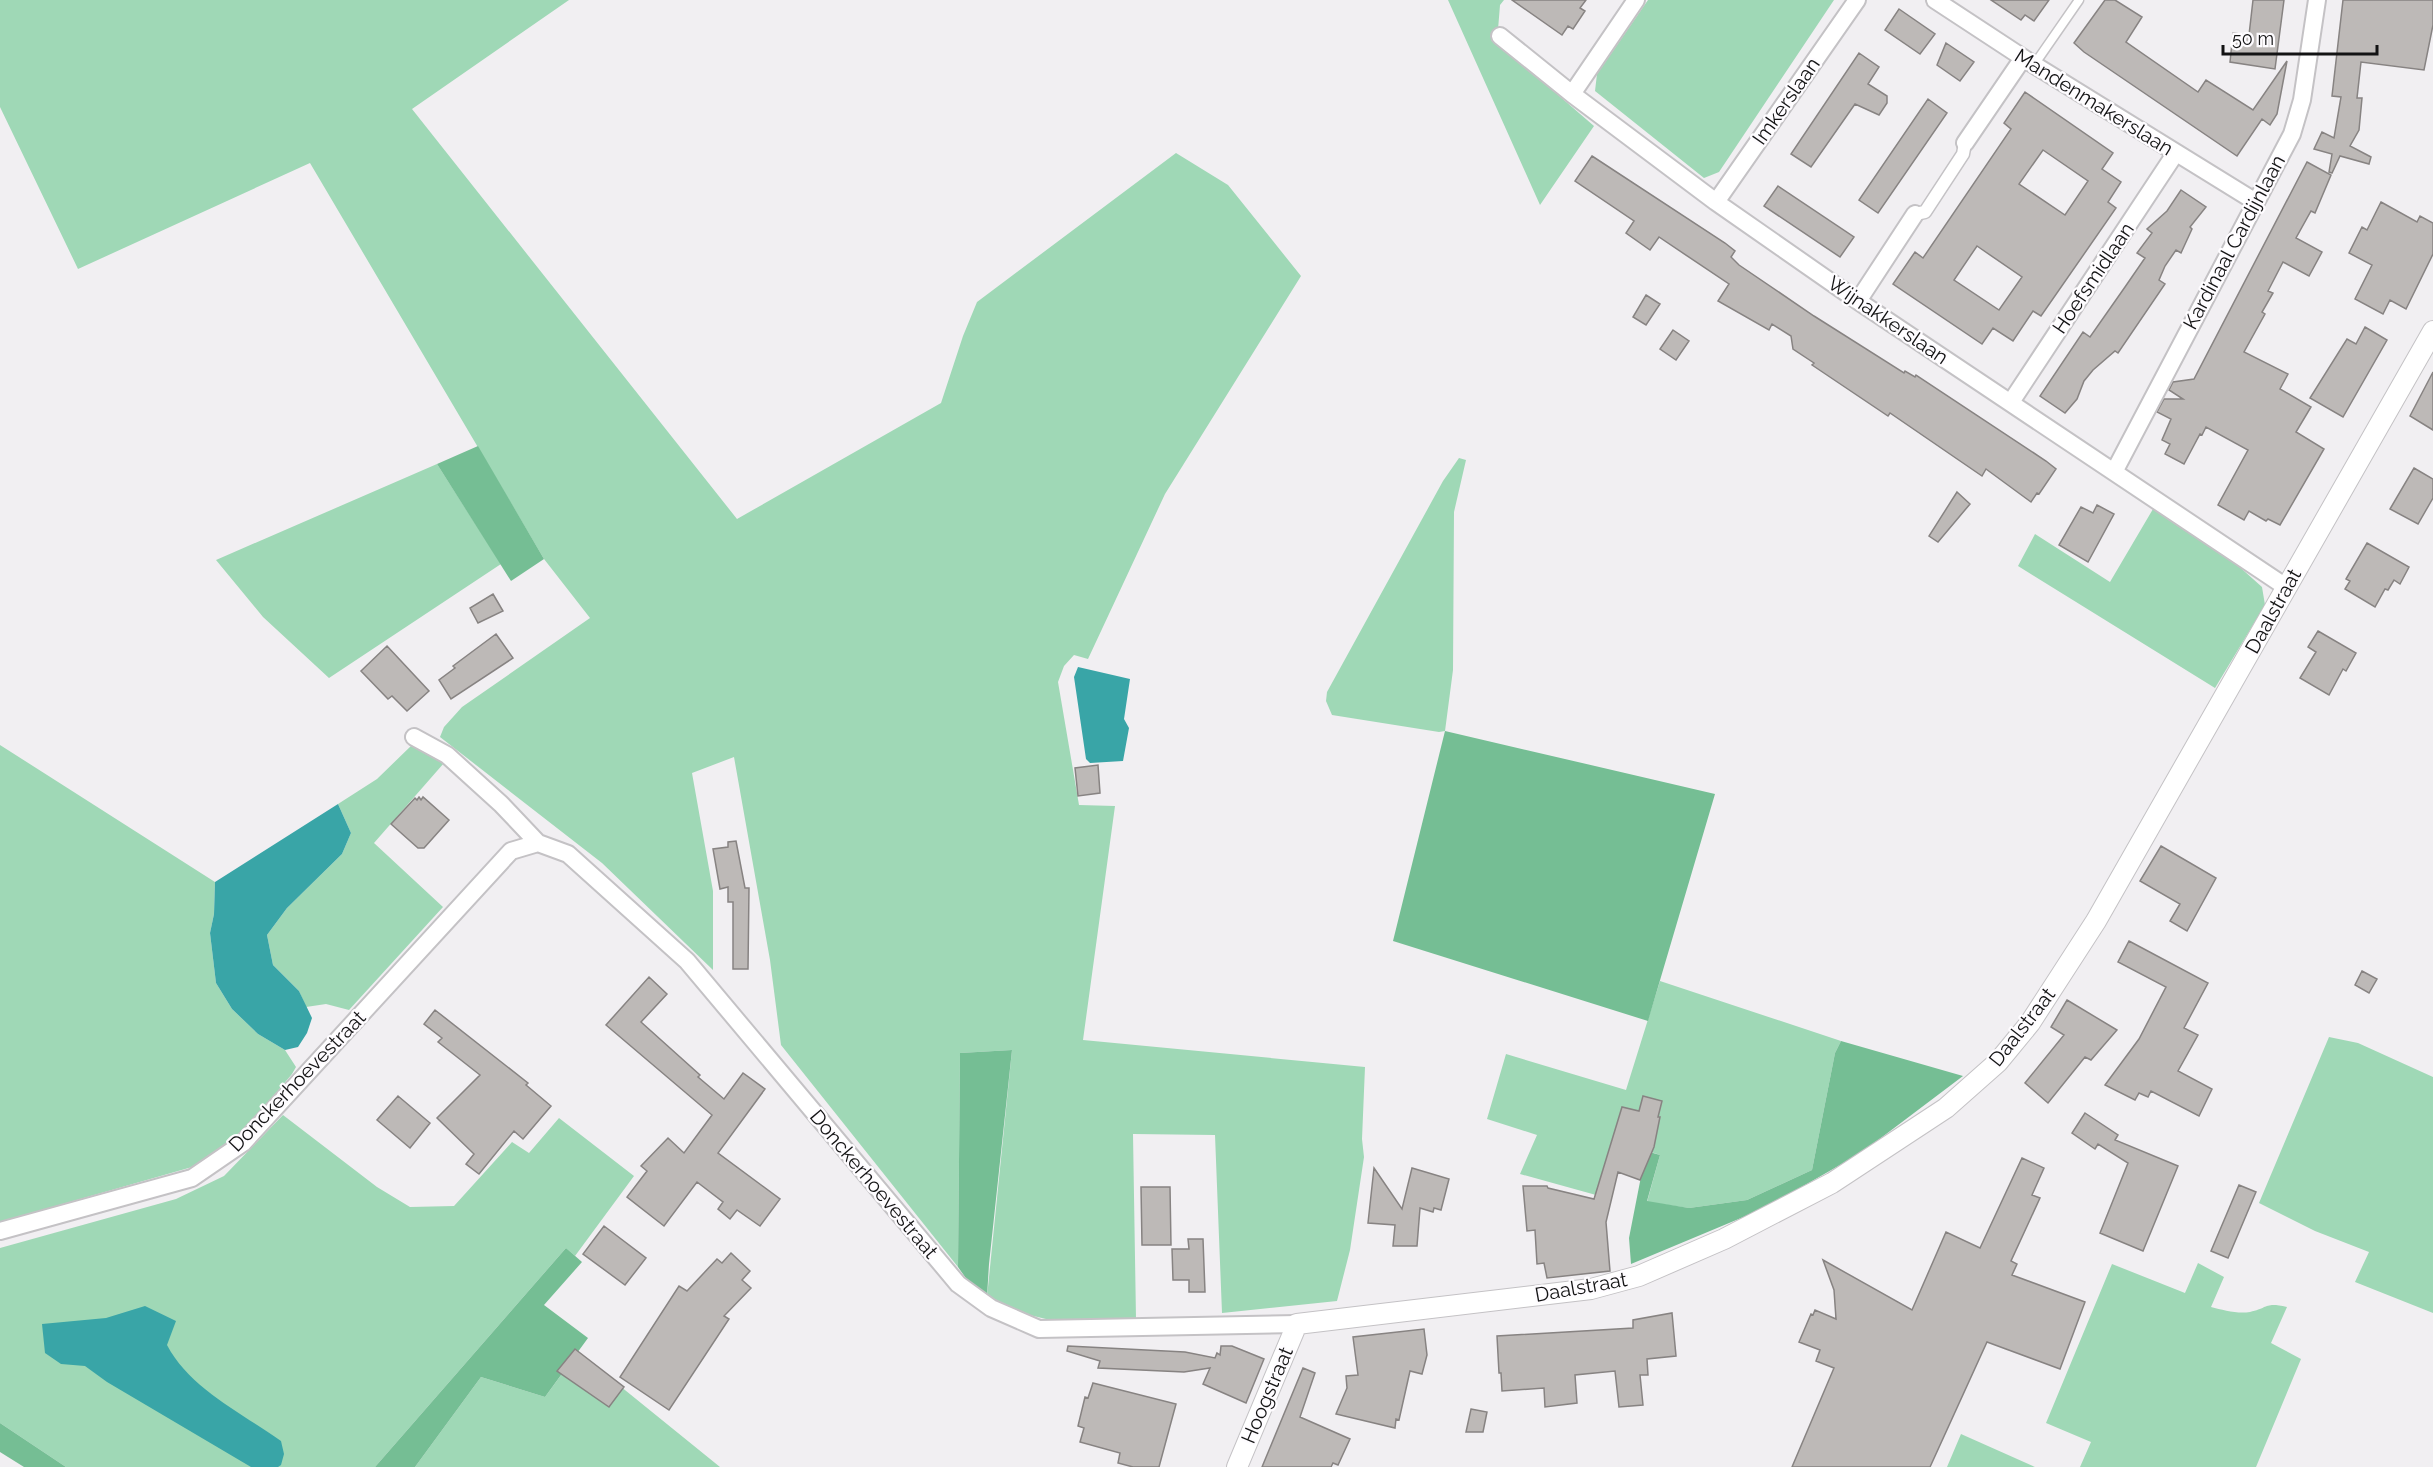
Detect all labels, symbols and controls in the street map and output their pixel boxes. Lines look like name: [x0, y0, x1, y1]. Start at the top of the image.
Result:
scale bar: [2223, 18, 2378, 56]
text: 50 m: [2232, 28, 2274, 49]
street label: Mandenmakerslaan: [2010, 43, 2178, 161]
street label: Imkerslaan: [1747, 53, 1825, 149]
street label: Kardinaal Cardijnlaan: [2178, 151, 2290, 333]
street label: Hoefsmidlaan: [2047, 218, 2139, 338]
street label: Wijnakkerslaan: [1823, 271, 1953, 369]
street label: Daalstraat: [2240, 564, 2306, 658]
street label: Daalstraat: [1984, 983, 2060, 1071]
street label: Donckerhoevestraat: [224, 1005, 371, 1156]
street label: Donckerhoevestraat: [805, 1105, 943, 1263]
street label: Daalstraat: [1533, 1267, 1629, 1307]
street label: Hoogstraat: [1236, 1343, 1298, 1447]

